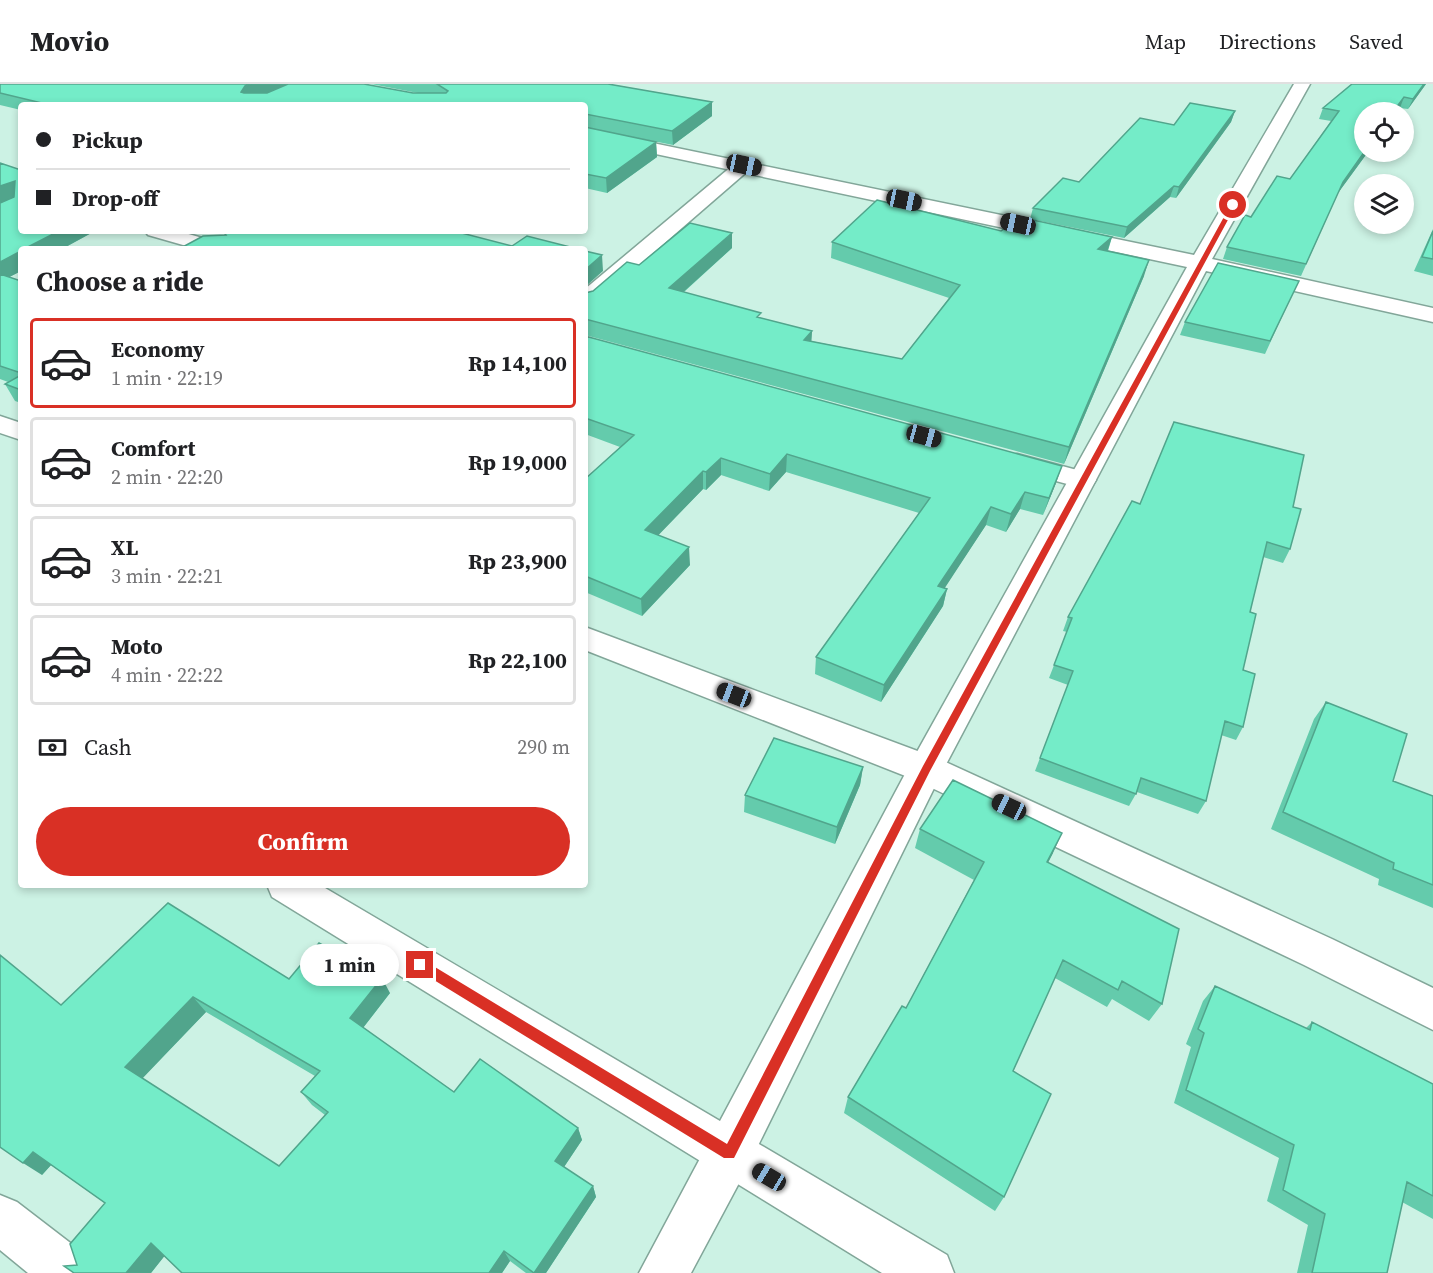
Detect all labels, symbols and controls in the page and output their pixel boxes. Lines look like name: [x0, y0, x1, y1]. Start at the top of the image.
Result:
text: Movio: [30, 22, 109, 60]
text: Map: [1145, 27, 1186, 56]
text: Directions: [1219, 27, 1316, 56]
text: Saved: [1349, 27, 1403, 56]
map controls: [1354, 102, 1414, 234]
button: locate: [1354, 102, 1414, 162]
text: Pickup: [72, 125, 143, 155]
car: [725, 152, 763, 178]
button: layers: [1354, 174, 1414, 234]
text: Drop-off: [72, 183, 158, 213]
car: [885, 187, 923, 213]
route start: [1219, 191, 1246, 218]
car: [999, 211, 1037, 237]
text: Choose a ride: [36, 263, 204, 300]
text: Economy: [111, 334, 205, 364]
icon: car: [39, 336, 93, 390]
text: Rp 14,100: [468, 348, 567, 378]
text: 1 min · 22:19: [111, 364, 223, 392]
car: [904, 423, 944, 449]
text: Comfort: [111, 433, 195, 463]
icon: car: [39, 435, 93, 489]
text: Rp 19,000: [468, 447, 567, 477]
text: 2 min · 22:20: [111, 463, 223, 491]
text: XL: [111, 532, 138, 562]
icon: car: [39, 534, 93, 588]
text: Rp 23,900: [468, 546, 567, 576]
text: 3 min · 22:21: [111, 562, 223, 590]
text: Moto: [111, 631, 163, 661]
icon: car: [39, 633, 93, 687]
text: Rp 22,100: [468, 645, 567, 675]
text: 4 min · 22:22: [111, 661, 223, 689]
car: [714, 680, 754, 710]
icon: cash: [36, 731, 69, 764]
text: Cash: [84, 732, 132, 762]
text: 290 m: [517, 733, 570, 761]
car: [989, 791, 1029, 823]
button: Confirm: [36, 807, 570, 876]
callout: 1 min: [300, 944, 399, 986]
text: 1 min: [324, 951, 375, 979]
route end: [406, 951, 433, 978]
car: [749, 1160, 789, 1194]

